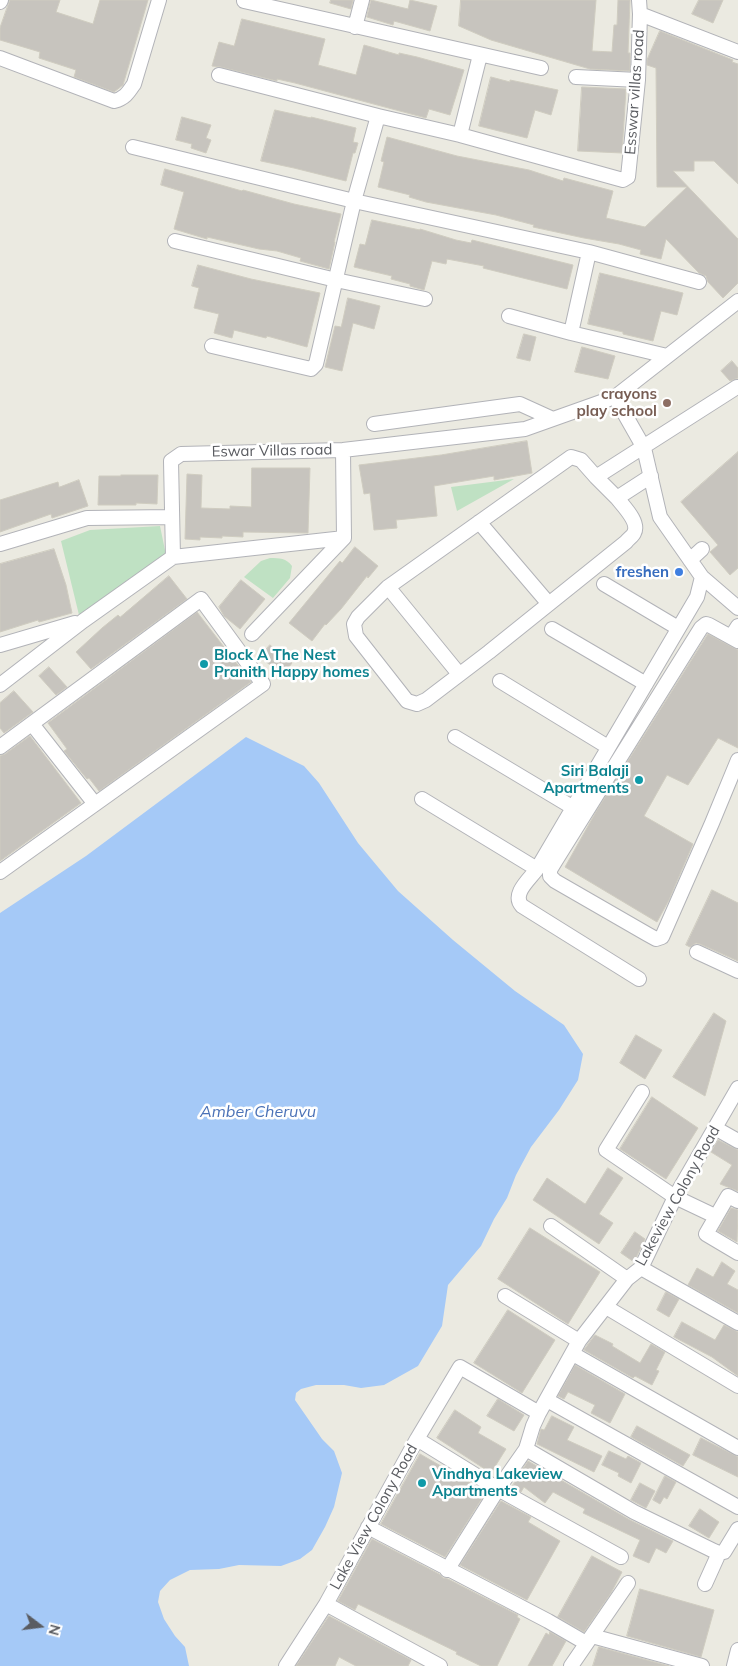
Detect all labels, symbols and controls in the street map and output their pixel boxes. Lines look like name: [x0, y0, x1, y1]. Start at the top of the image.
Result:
street label: Esswar villas road: [622, 29, 648, 155]
place label: crayons play school: [577, 385, 657, 420]
marker: crayons play school: [661, 397, 673, 409]
street label: Eswar Villas road: [212, 441, 332, 461]
place label: freshen: [616, 563, 669, 581]
marker: freshen: [673, 566, 685, 578]
place label: Block A The Nest Pranith Happy homes: [214, 646, 370, 681]
marker: Block A The Nest Pranith Happy homes: [198, 658, 210, 670]
place label: Siri Balaji Apartments: [543, 762, 629, 797]
marker: Siri Balaji Apartments: [633, 774, 645, 786]
water label: Amber Cheruvu: [200, 1102, 316, 1122]
street label: Lakeview Colony Road: [632, 1123, 724, 1269]
street label: Lake View Colony Road: [326, 1441, 422, 1593]
place label: Vindhya Lakeview Apartments: [432, 1465, 563, 1500]
marker: Vindhya Lakeview Apartments: [416, 1477, 428, 1489]
north arrow: [15, 1601, 65, 1651]
text: N: [44, 1622, 65, 1637]

